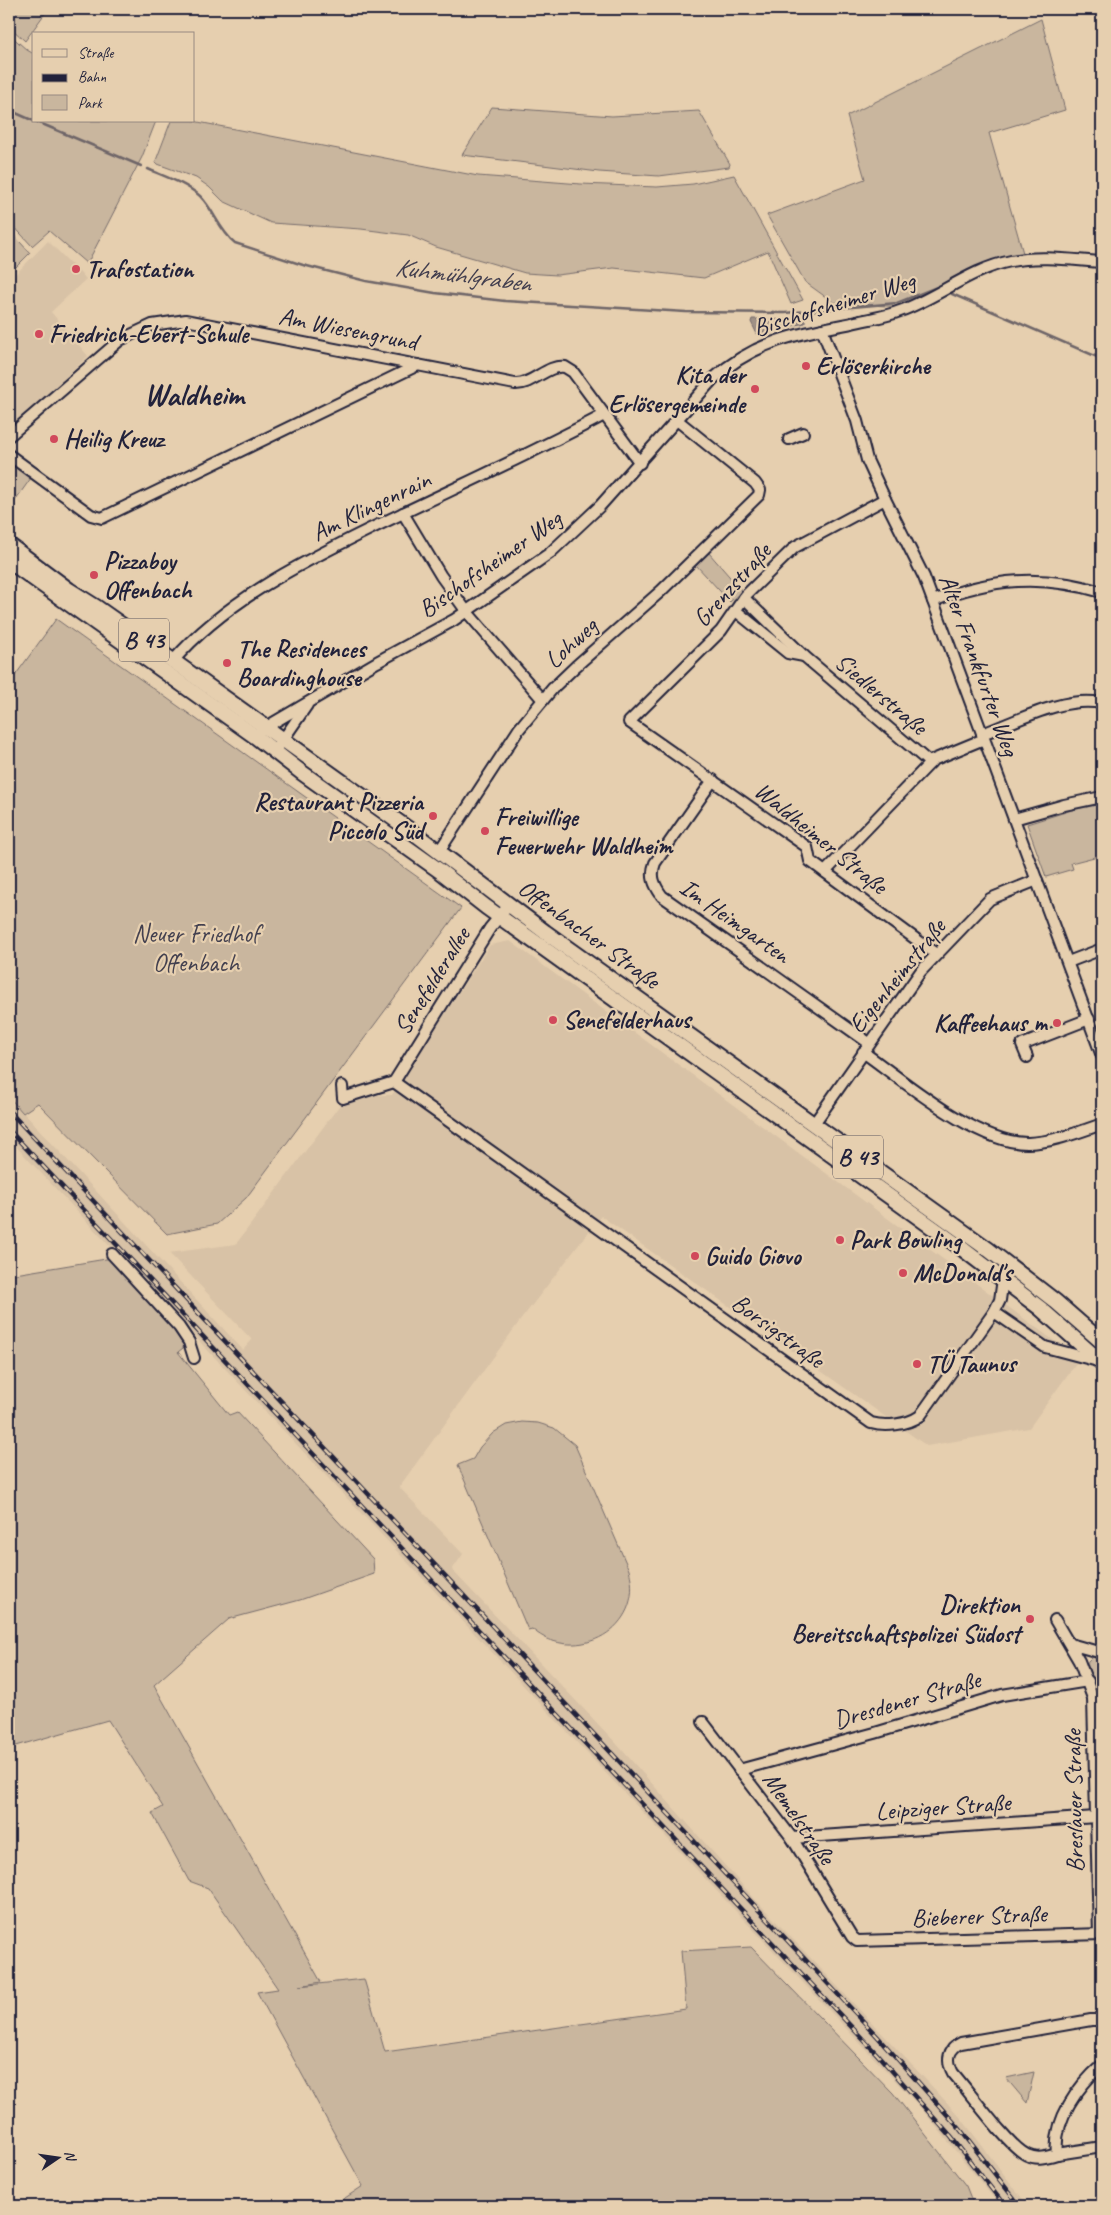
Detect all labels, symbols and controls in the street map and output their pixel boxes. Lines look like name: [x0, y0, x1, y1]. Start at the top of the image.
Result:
legend: [32, 32, 195, 122]
text: Straße: [78, 44, 114, 63]
text: Bahn: [78, 68, 106, 87]
text: Park: [78, 94, 103, 113]
water label: Kuhmühlgraben: [393, 250, 535, 300]
place label: Trafostation: [86, 253, 195, 285]
marker: Trafostation: [70, 263, 82, 275]
street label: Bischofsheimer Weg: [749, 264, 921, 344]
street label: Am Wiesengrund: [276, 300, 424, 359]
place label: Friedrich-Ebert-Schule: [49, 318, 250, 350]
marker: Friedrich-Ebert-Schule: [33, 328, 45, 340]
place label: Erlöserkirche: [816, 350, 932, 382]
place label: Kita der Erlösergemeinde: [608, 359, 748, 420]
marker: Erlöserkirche: [800, 360, 812, 372]
district label: Waldheim: [144, 376, 247, 414]
marker: Kita der Erlösergemeinde: [749, 383, 761, 395]
place label: Heilig Kreuz: [64, 423, 166, 455]
marker: Heilig Kreuz: [48, 433, 60, 445]
street label: Am Klingenrain: [306, 463, 436, 549]
street label: Bischofsheimer Weg: [412, 502, 570, 625]
street label: Grenzstraße: [686, 535, 779, 634]
place label: Pizzaboy Offenbach: [104, 545, 193, 606]
marker: Pizzaboy Offenbach: [88, 569, 100, 581]
street label: Alter Frankfurter Weg: [931, 570, 1027, 762]
street label: Lohweg: [538, 609, 606, 676]
road number: B 43: [119, 618, 169, 662]
place label: The Residences Boardinghouse: [237, 633, 368, 694]
street label: Siedlerstraße: [828, 646, 935, 743]
marker: The Residences Boardinghouse: [221, 657, 233, 669]
street label: Waldheimer Straße: [748, 775, 895, 903]
place label: Restaurant Pizzeria Piccolo Süd: [254, 786, 427, 847]
place label: Freiwillige Feuerwehr Waldheim: [495, 801, 674, 862]
marker: Restaurant Pizzeria Piccolo Süd: [427, 810, 439, 822]
marker: Freiwillige Feuerwehr Waldheim: [479, 825, 491, 837]
street label: Im Heimgarten: [673, 871, 798, 972]
street label: Offenbacher Straße: [512, 872, 668, 997]
street label: Eigenheimstraße: [841, 911, 954, 1040]
park label: Neuer Friedhof Offenbach: [133, 918, 264, 979]
street label: Senefelderallee: [387, 920, 478, 1041]
place label: Senefelderhaus: [563, 1004, 693, 1036]
place label: Kaffeehaus m: [934, 1007, 1049, 1039]
marker: Senefelderhaus: [547, 1014, 559, 1026]
marker: Kaffeehaus m: [1051, 1017, 1063, 1029]
road number: B 43: [833, 1136, 883, 1178]
place label: Park Bowling: [850, 1224, 963, 1256]
marker: Park Bowling: [834, 1234, 846, 1246]
place label: Guido Giovo: [705, 1240, 803, 1272]
marker: Guido Giovo: [689, 1250, 701, 1262]
place label: McDonald's: [913, 1257, 1014, 1289]
marker: McDonald's: [897, 1267, 909, 1279]
street label: Borsigstraße: [725, 1287, 832, 1376]
place label: TÜ Taunus: [927, 1348, 1018, 1380]
marker: TÜ Taunus: [911, 1358, 923, 1370]
place label: Direktion Bereitschaftspolizei Südost: [791, 1589, 1024, 1650]
marker: Direktion Bereitschaftspolizei Südost: [1024, 1613, 1036, 1625]
street label: Dresdener Straße: [830, 1663, 986, 1736]
street label: Breslauer Straße: [1057, 1727, 1091, 1873]
street label: Memelstraße: [755, 1765, 844, 1872]
street label: Leipziger Straße: [875, 1786, 1013, 1828]
street label: Bieberer Straße: [911, 1898, 1049, 1934]
north arrow: [32, 2132, 82, 2182]
text: N: [61, 2149, 80, 2164]

